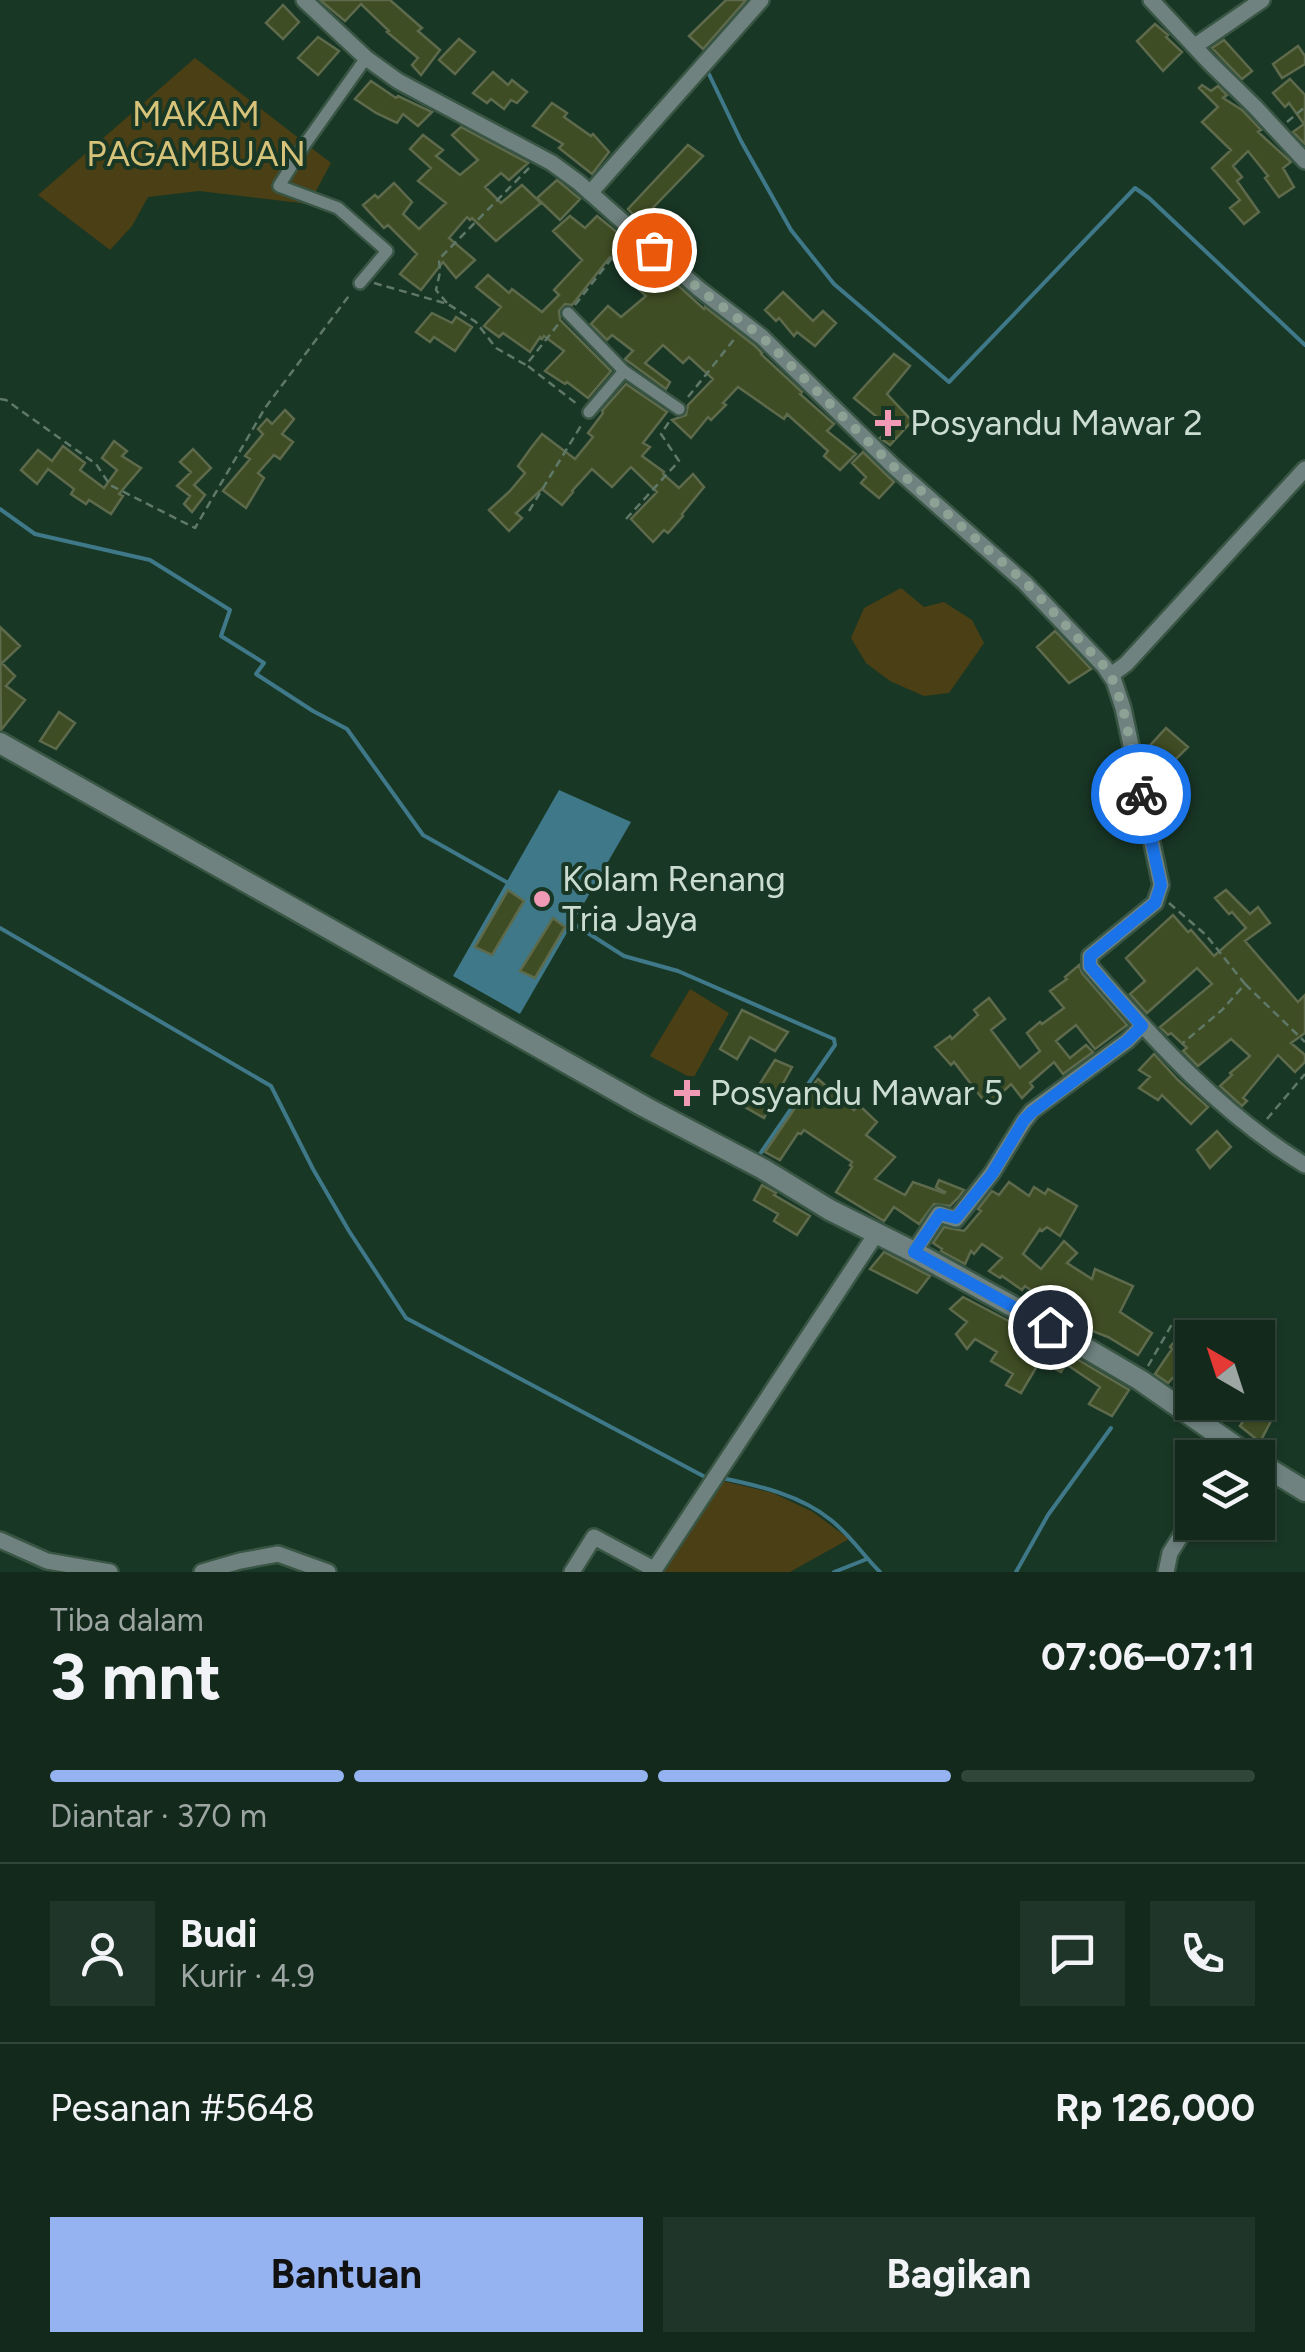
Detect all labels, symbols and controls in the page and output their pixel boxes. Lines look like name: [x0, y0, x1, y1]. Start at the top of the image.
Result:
park label: MAKAM PAGAMBUAN: [86, 93, 306, 175]
pin: [612, 208, 697, 293]
icon: bag: [627, 223, 682, 278]
place label: Posyandu Mawar 2: [910, 402, 1203, 444]
marker: Posyandu Mawar 2: [875, 410, 901, 436]
courier: [1091, 744, 1191, 844]
icon: bike: [1114, 767, 1169, 822]
place label: Kolam Renang Tria Jaya: [562, 858, 786, 940]
marker: Kolam Renang Tria Jaya: [531, 888, 553, 910]
place label: Posyandu Mawar 5: [710, 1072, 1003, 1114]
marker: Posyandu Mawar 5: [674, 1080, 700, 1106]
pin: [1008, 1285, 1093, 1370]
icon: home: [1023, 1300, 1078, 1355]
north arrow: [1175, 1320, 1275, 1420]
map controls: [1175, 1320, 1275, 1540]
button: layers: [1175, 1440, 1275, 1540]
text: Tiba dalam: [50, 1601, 204, 1639]
text: 07:06–07:11: [1041, 1634, 1255, 1680]
text: 3 mnt: [50, 1637, 221, 1715]
text: Diantar · 370 m: [50, 1797, 267, 1835]
button: person: [50, 1901, 155, 2006]
button: chat: [1020, 1901, 1125, 2006]
button: phone: [1150, 1901, 1255, 2006]
text: Budi: [180, 1911, 257, 1957]
text: Kurir · 4.9: [180, 1957, 315, 1995]
text: Pesanan #5648: [50, 2085, 315, 2131]
text: Rp 126,000: [1055, 2085, 1255, 2131]
button: Bantuan: [50, 2217, 643, 2332]
button: Bagikan: [663, 2217, 1255, 2332]

